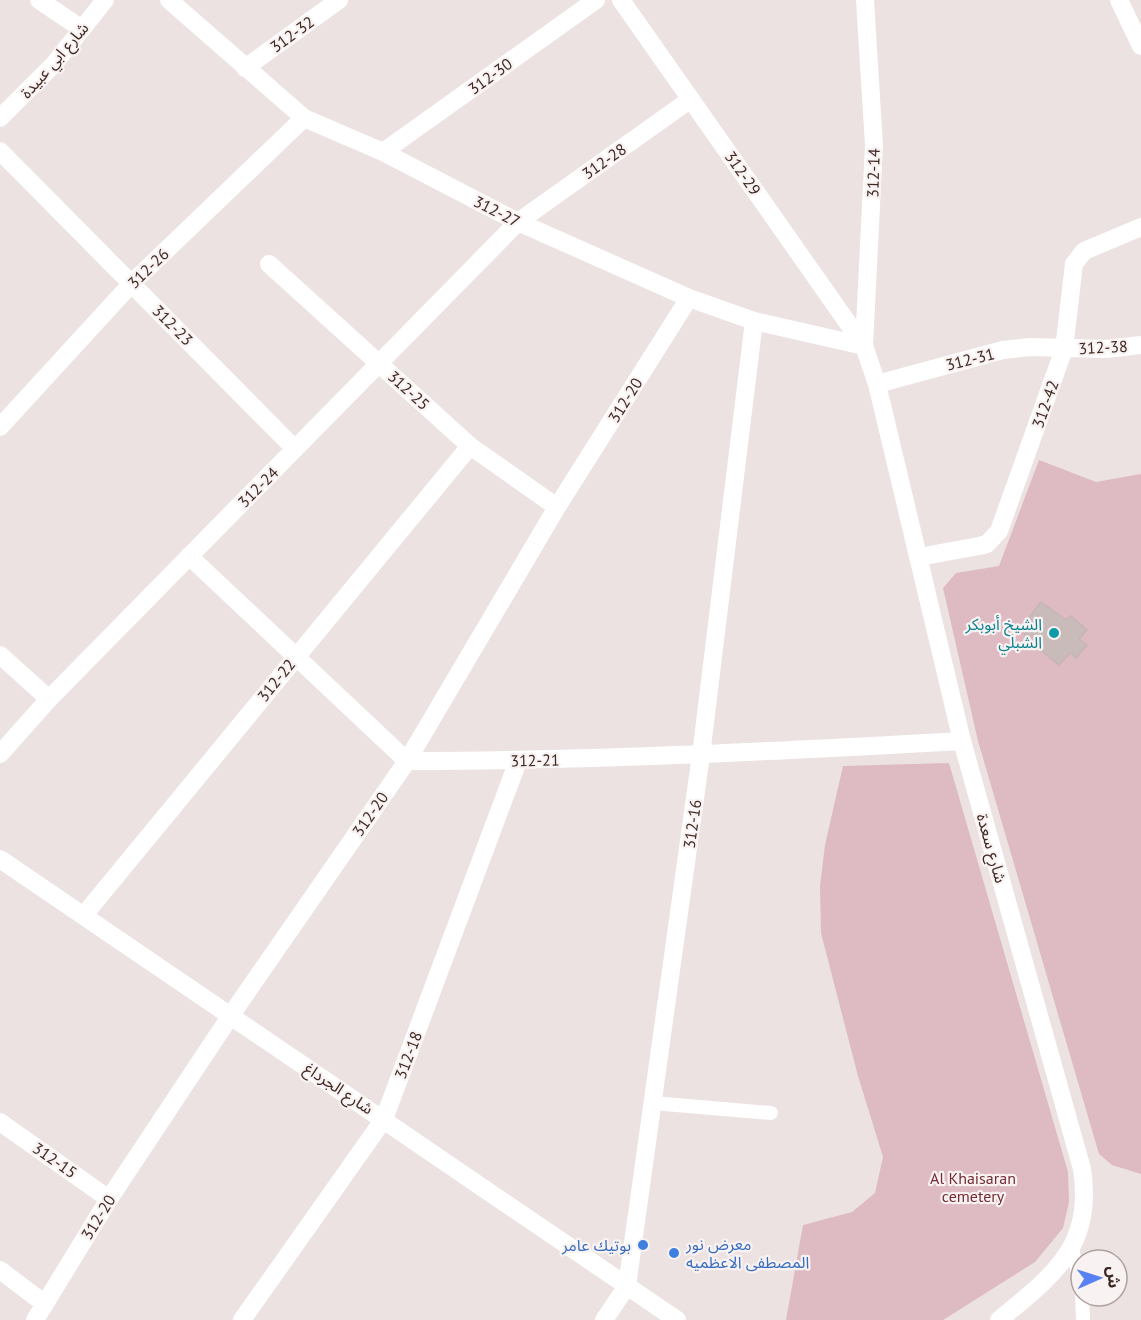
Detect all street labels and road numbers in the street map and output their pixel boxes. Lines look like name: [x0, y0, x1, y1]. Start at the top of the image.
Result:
street label: 312-32: [266, 11, 318, 57]
street label: شارع ابي عبيدة: [16, 18, 95, 104]
street label: 312-30: [464, 53, 516, 99]
street label: 312-28: [578, 139, 630, 183]
street label: 312-29: [721, 147, 765, 199]
street label: 312-14: [862, 148, 884, 198]
street label: 312-27: [470, 191, 524, 231]
street label: 312-26: [123, 244, 173, 292]
street label: 312-23: [148, 300, 198, 350]
street label: 312-38: [1078, 336, 1128, 358]
street label: 312-31: [944, 343, 996, 375]
street label: 312-25: [384, 366, 434, 414]
street label: 312-20: [603, 374, 647, 426]
street label: 312-42: [1027, 377, 1063, 431]
street label: 312-24: [233, 462, 283, 512]
street label: 312-22: [253, 655, 299, 705]
street label: 312-21: [510, 750, 560, 770]
street label: 312-20: [348, 788, 393, 840]
street label: 312-16: [679, 798, 705, 850]
street label: شارع سعدة: [970, 811, 1011, 886]
street label: 312-18: [390, 1028, 426, 1082]
street label: شارع الجرداغ: [299, 1058, 377, 1121]
street label: 312-15: [29, 1138, 81, 1182]
street label: 312-20: [76, 1191, 120, 1243]

